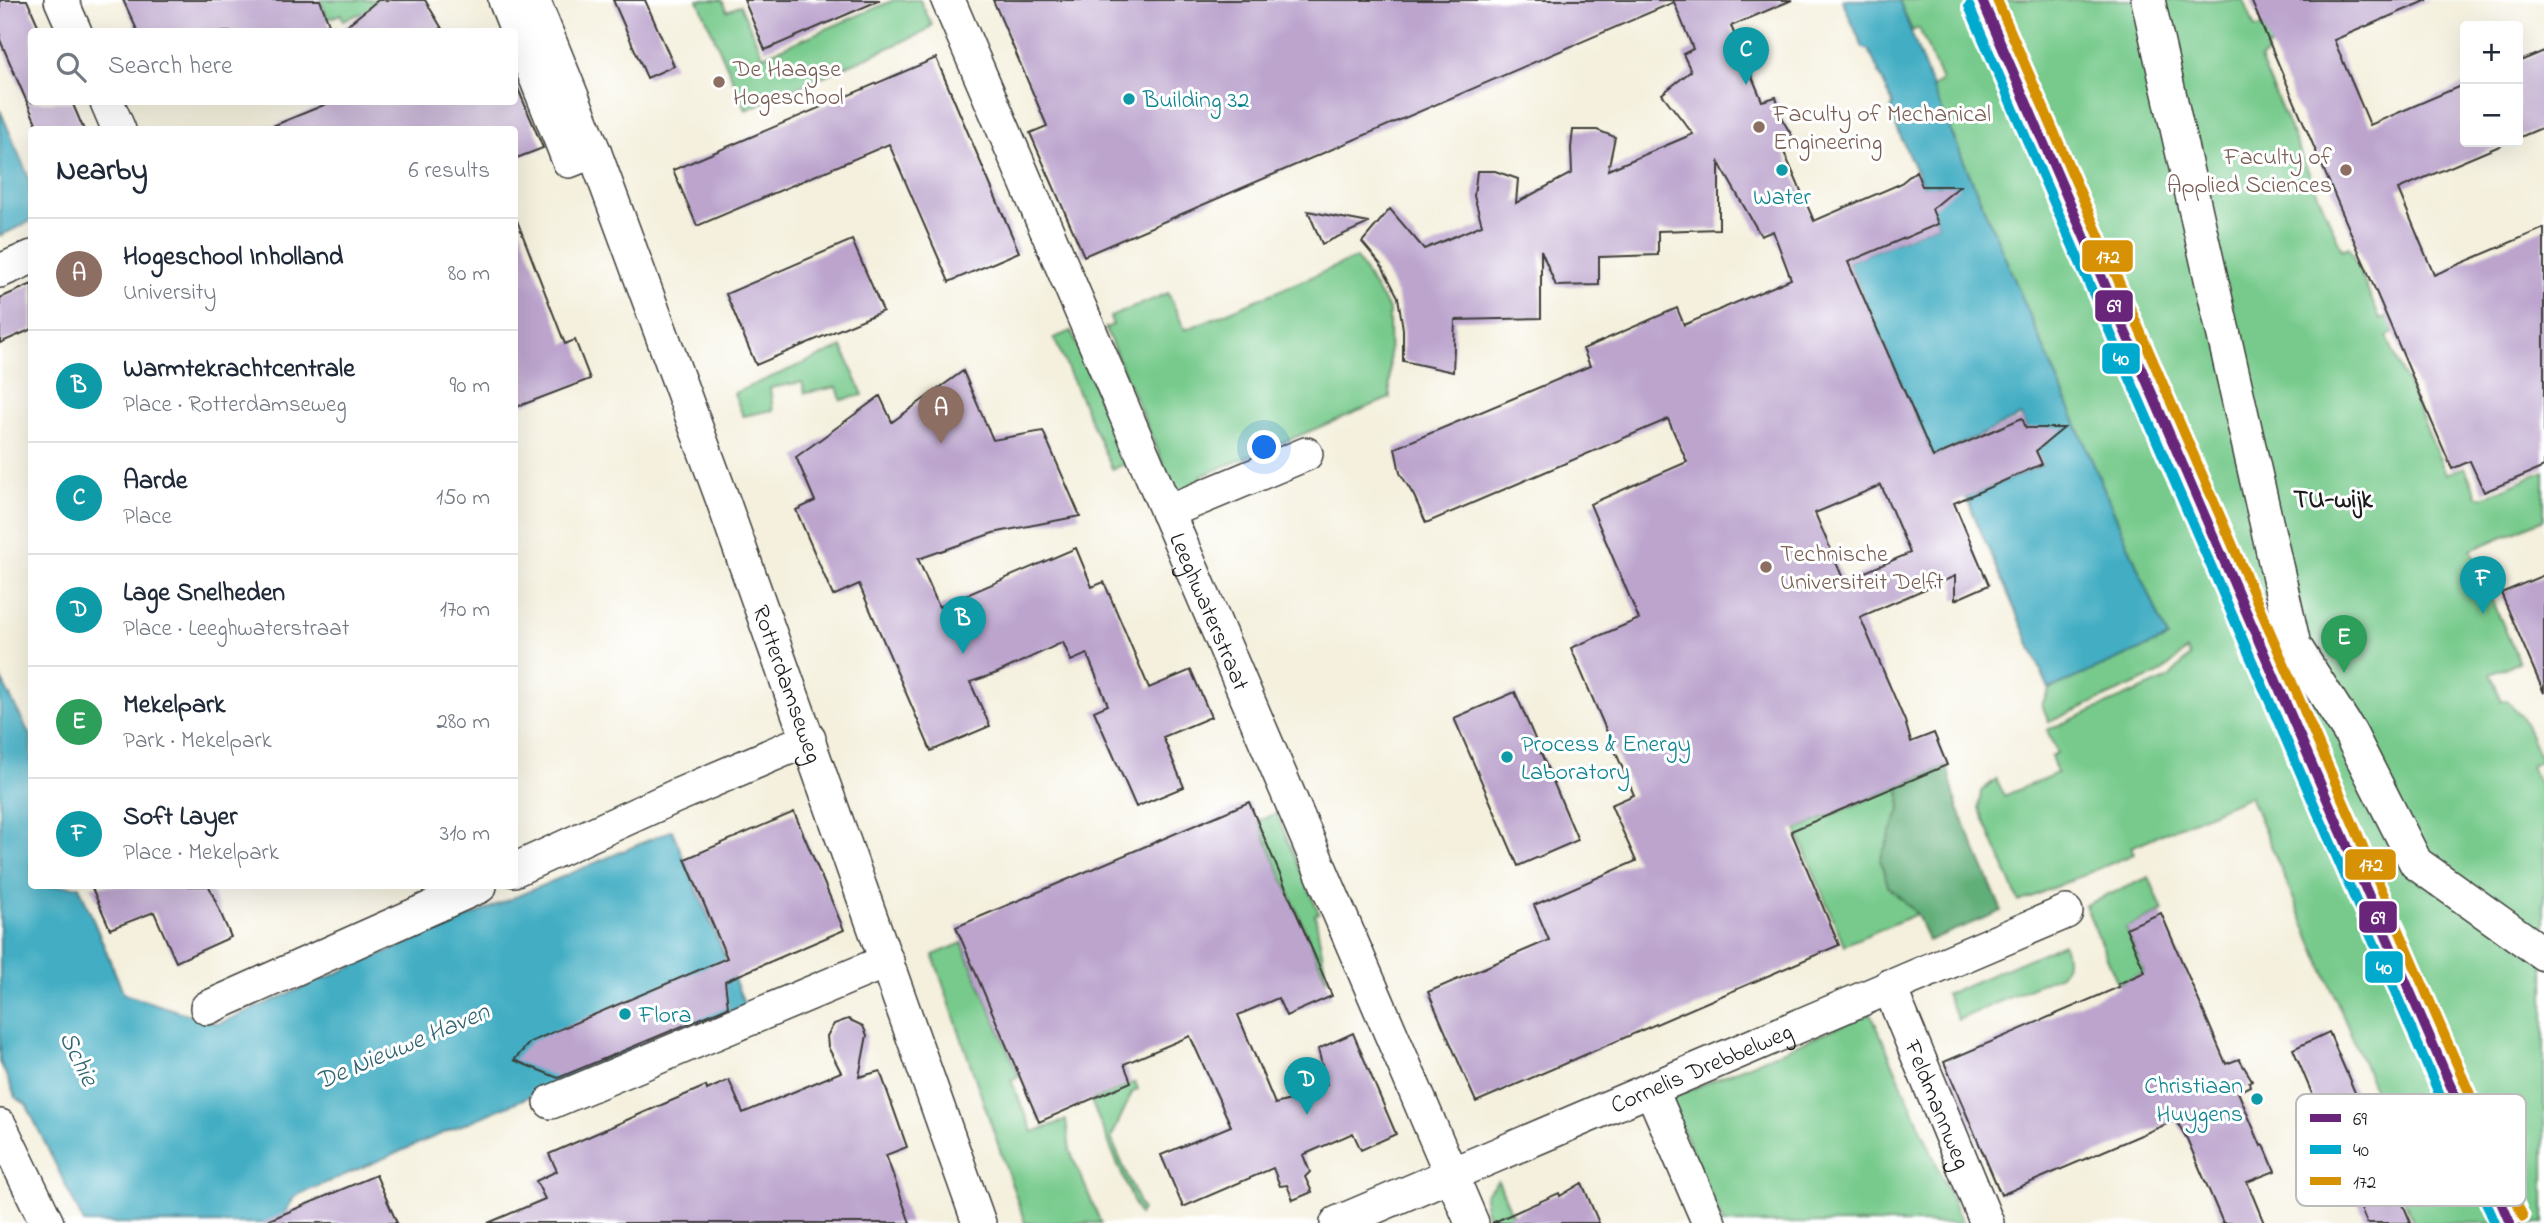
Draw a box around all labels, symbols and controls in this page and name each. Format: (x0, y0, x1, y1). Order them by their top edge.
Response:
map controls (2460, 21, 2523, 147)
button: + (2460, 21, 2523, 84)
pin: C (1723, 27, 1769, 85)
search box (28, 28, 518, 105)
icon: search (52, 48, 90, 86)
text: Search here (108, 48, 233, 86)
place label: De Haagse Hogeschool (732, 53, 844, 116)
marker: De Haagse Hogeschool (711, 74, 727, 90)
place label: Building 32 (1142, 84, 1250, 119)
button: − (2460, 84, 2523, 147)
marker: Building 32 (1121, 91, 1137, 107)
place label: Faculty of Mechanical Engineering (1772, 98, 1991, 161)
marker: Faculty of Mechanical Engineering (1751, 119, 1767, 135)
place label: Faculty of Applied Sciences (2167, 141, 2333, 204)
text: Nearby (56, 150, 148, 194)
text: 6 results (409, 155, 490, 188)
marker: Water (1774, 162, 1790, 178)
marker: Faculty of Applied Sciences (2338, 162, 2354, 178)
place label: Water (1753, 181, 1811, 216)
text: Hogeschool Inholland (123, 239, 343, 277)
line badge: 172 (2081, 239, 2134, 273)
text: 172 (2096, 245, 2120, 272)
text: A (72, 258, 86, 291)
text: 80 m (448, 258, 490, 291)
text: University (123, 277, 216, 310)
line badge: 69 (2094, 289, 2134, 323)
text: 69 (2107, 294, 2121, 321)
line badge: 40 (2101, 342, 2141, 375)
text: 40 (2113, 347, 2130, 374)
text: Warmtekrachtcentrale (123, 351, 355, 389)
text: B (71, 370, 87, 403)
text: 90 m (450, 370, 490, 403)
pin: A (918, 386, 964, 444)
text: Place · Rotterdamseweg (123, 389, 347, 422)
your location (1247, 430, 1281, 464)
text: Aarde (123, 463, 187, 501)
text: C (73, 482, 85, 515)
text: 150 m (436, 482, 490, 515)
district label: TU-wijk (2293, 482, 2373, 520)
text: Place (123, 501, 172, 534)
street label: Leeghwaterstraat (1158, 528, 1257, 697)
place label: Technische Universiteit Delft (1780, 538, 1944, 601)
pin: F (2460, 556, 2506, 614)
marker: Technische Universiteit Delft (1758, 559, 1774, 575)
text: Lage Snelheden (123, 575, 285, 613)
text: D (71, 594, 87, 627)
text: 170 m (440, 594, 490, 627)
pin: B (940, 596, 986, 654)
street label: Rotterdamseweg (741, 601, 830, 769)
text: Place · Leeghwaterstraat (123, 613, 349, 646)
pin: E (2321, 615, 2367, 673)
text: Mekelpark (123, 687, 225, 725)
text: E (72, 706, 86, 739)
text: 280 m (436, 706, 490, 739)
text: Park · Mekelpark (123, 725, 272, 758)
place label: Process & Energy Laboratory (1521, 728, 1691, 792)
marker: Process & Energy Laboratory (1499, 749, 1515, 765)
text: Soft Layer (123, 799, 237, 837)
text: F (72, 818, 86, 851)
text: 310 m (440, 818, 490, 851)
text: Place · Mekelpark (123, 837, 279, 870)
line badge: 172 (2344, 848, 2397, 881)
text: 172 (2359, 853, 2383, 880)
line badge: 69 (2358, 900, 2398, 934)
text: 69 (2371, 906, 2385, 933)
line badge: 40 (2364, 950, 2404, 984)
text: 40 (2376, 956, 2393, 983)
water label: De Nieuwe Haven (310, 994, 497, 1102)
place label: Flora (638, 999, 691, 1034)
marker: Flora (617, 1006, 633, 1022)
street label: Cornelis Drebbelweg (1606, 1016, 1799, 1124)
water label: Schie (48, 1025, 107, 1094)
street label: Feldmannweg (1893, 1035, 1978, 1175)
pin: D (1284, 1057, 1330, 1115)
place label: Christiaan Huygens (2144, 1070, 2243, 1134)
marker: Christiaan Huygens (2249, 1091, 2265, 1107)
legend (2296, 1094, 2526, 1206)
text: 69 (2353, 1107, 2367, 1134)
text: 40 (2353, 1138, 2369, 1165)
text: 172 (2353, 1170, 2376, 1197)

